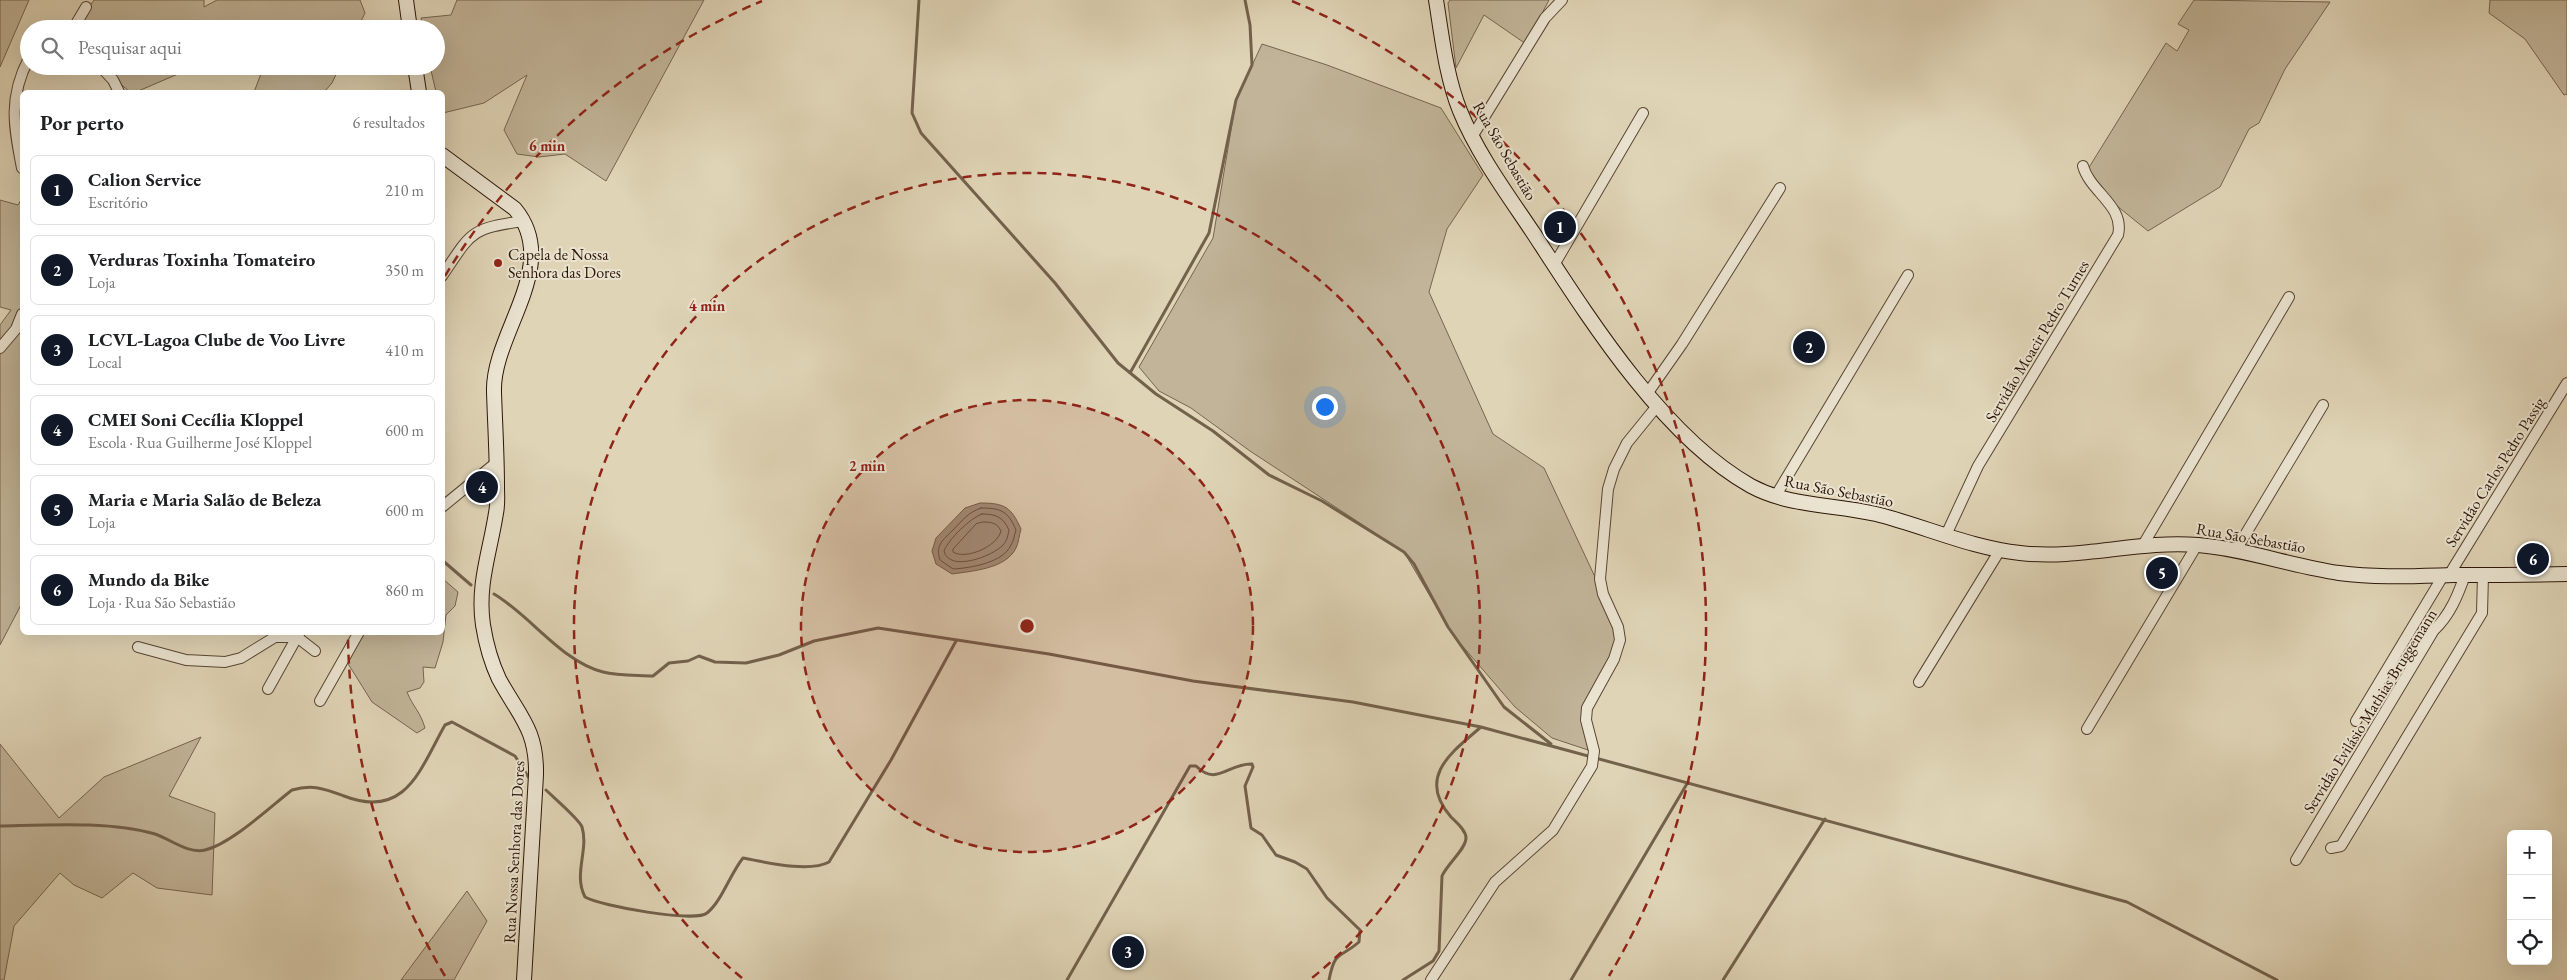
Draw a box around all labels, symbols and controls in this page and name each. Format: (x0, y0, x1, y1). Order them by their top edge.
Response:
search box (20, 20, 445, 75)
icon: search (38, 34, 66, 62)
text: Pesquisar aqui (78, 35, 182, 60)
street label: Rua São Sebastião (1468, 98, 1542, 204)
text: Por perto (40, 109, 124, 136)
text: 6 resultados (353, 112, 425, 133)
text: 6 min (529, 136, 566, 155)
text: Calion Service (88, 167, 201, 192)
text: 1 (53, 180, 61, 201)
text: 210 m (385, 180, 424, 201)
text: Escritório (88, 192, 148, 213)
pin: 1 (1544, 208, 1576, 246)
place label: Capela de Nossa Senhora das Dores (508, 244, 621, 283)
text: Verduras Toxinha Tomateiro (88, 247, 315, 272)
street label: Servidão Moacir Pedro Turnes (1980, 256, 2094, 426)
marker: Capela de Nossa Senhora das Dores (492, 257, 504, 269)
text: 2 (53, 260, 61, 281)
text: 350 m (385, 260, 424, 281)
text: Loja (88, 272, 115, 293)
text: 4 min (689, 296, 726, 315)
text: LCVL-Lagoa Clube de Voo Livre (88, 327, 345, 352)
pin: 2 (1793, 328, 1825, 366)
text: 3 (53, 340, 61, 361)
text: 410 m (385, 340, 424, 361)
text: Local (88, 352, 122, 373)
street label: Servidão Carlos Pedro Passig (2440, 392, 2550, 551)
your location (1312, 394, 1338, 420)
text: CMEI Soni Cecília Kloppel (88, 407, 303, 432)
text: 4 (53, 420, 61, 441)
text: 600 m (385, 420, 424, 441)
text: Escola · Rua Guilherme José Kloppel (88, 432, 312, 453)
text: 2 min (849, 456, 886, 475)
pin: 4 (466, 468, 498, 506)
street label: Rua São Sebastião (1783, 470, 1895, 512)
text: Maria e Maria Salão de Beleza (88, 487, 321, 512)
text: 5 (53, 500, 61, 521)
text: 600 m (385, 500, 424, 521)
text: Loja (88, 512, 115, 533)
street label: Rua São Sebastião (2195, 518, 2307, 558)
pin: 6 (2517, 540, 2549, 578)
pin: 5 (2146, 554, 2178, 592)
text: Mundo da Bike (88, 567, 209, 592)
text: 6 (53, 580, 61, 601)
text: 860 m (385, 580, 424, 601)
text: Loja · Rua São Sebastião (88, 592, 236, 613)
street label: Servidão Evilásio Mathias Bruggemann (2298, 605, 2442, 817)
centre of rings (1018, 617, 1036, 635)
street label: Rua Nossa Senhora das Dores (499, 760, 529, 944)
map controls (2507, 830, 2552, 965)
button: + (2507, 830, 2552, 875)
button: − (2507, 875, 2552, 920)
button: locate (2507, 920, 2552, 965)
pin: 3 (1112, 933, 1144, 971)

